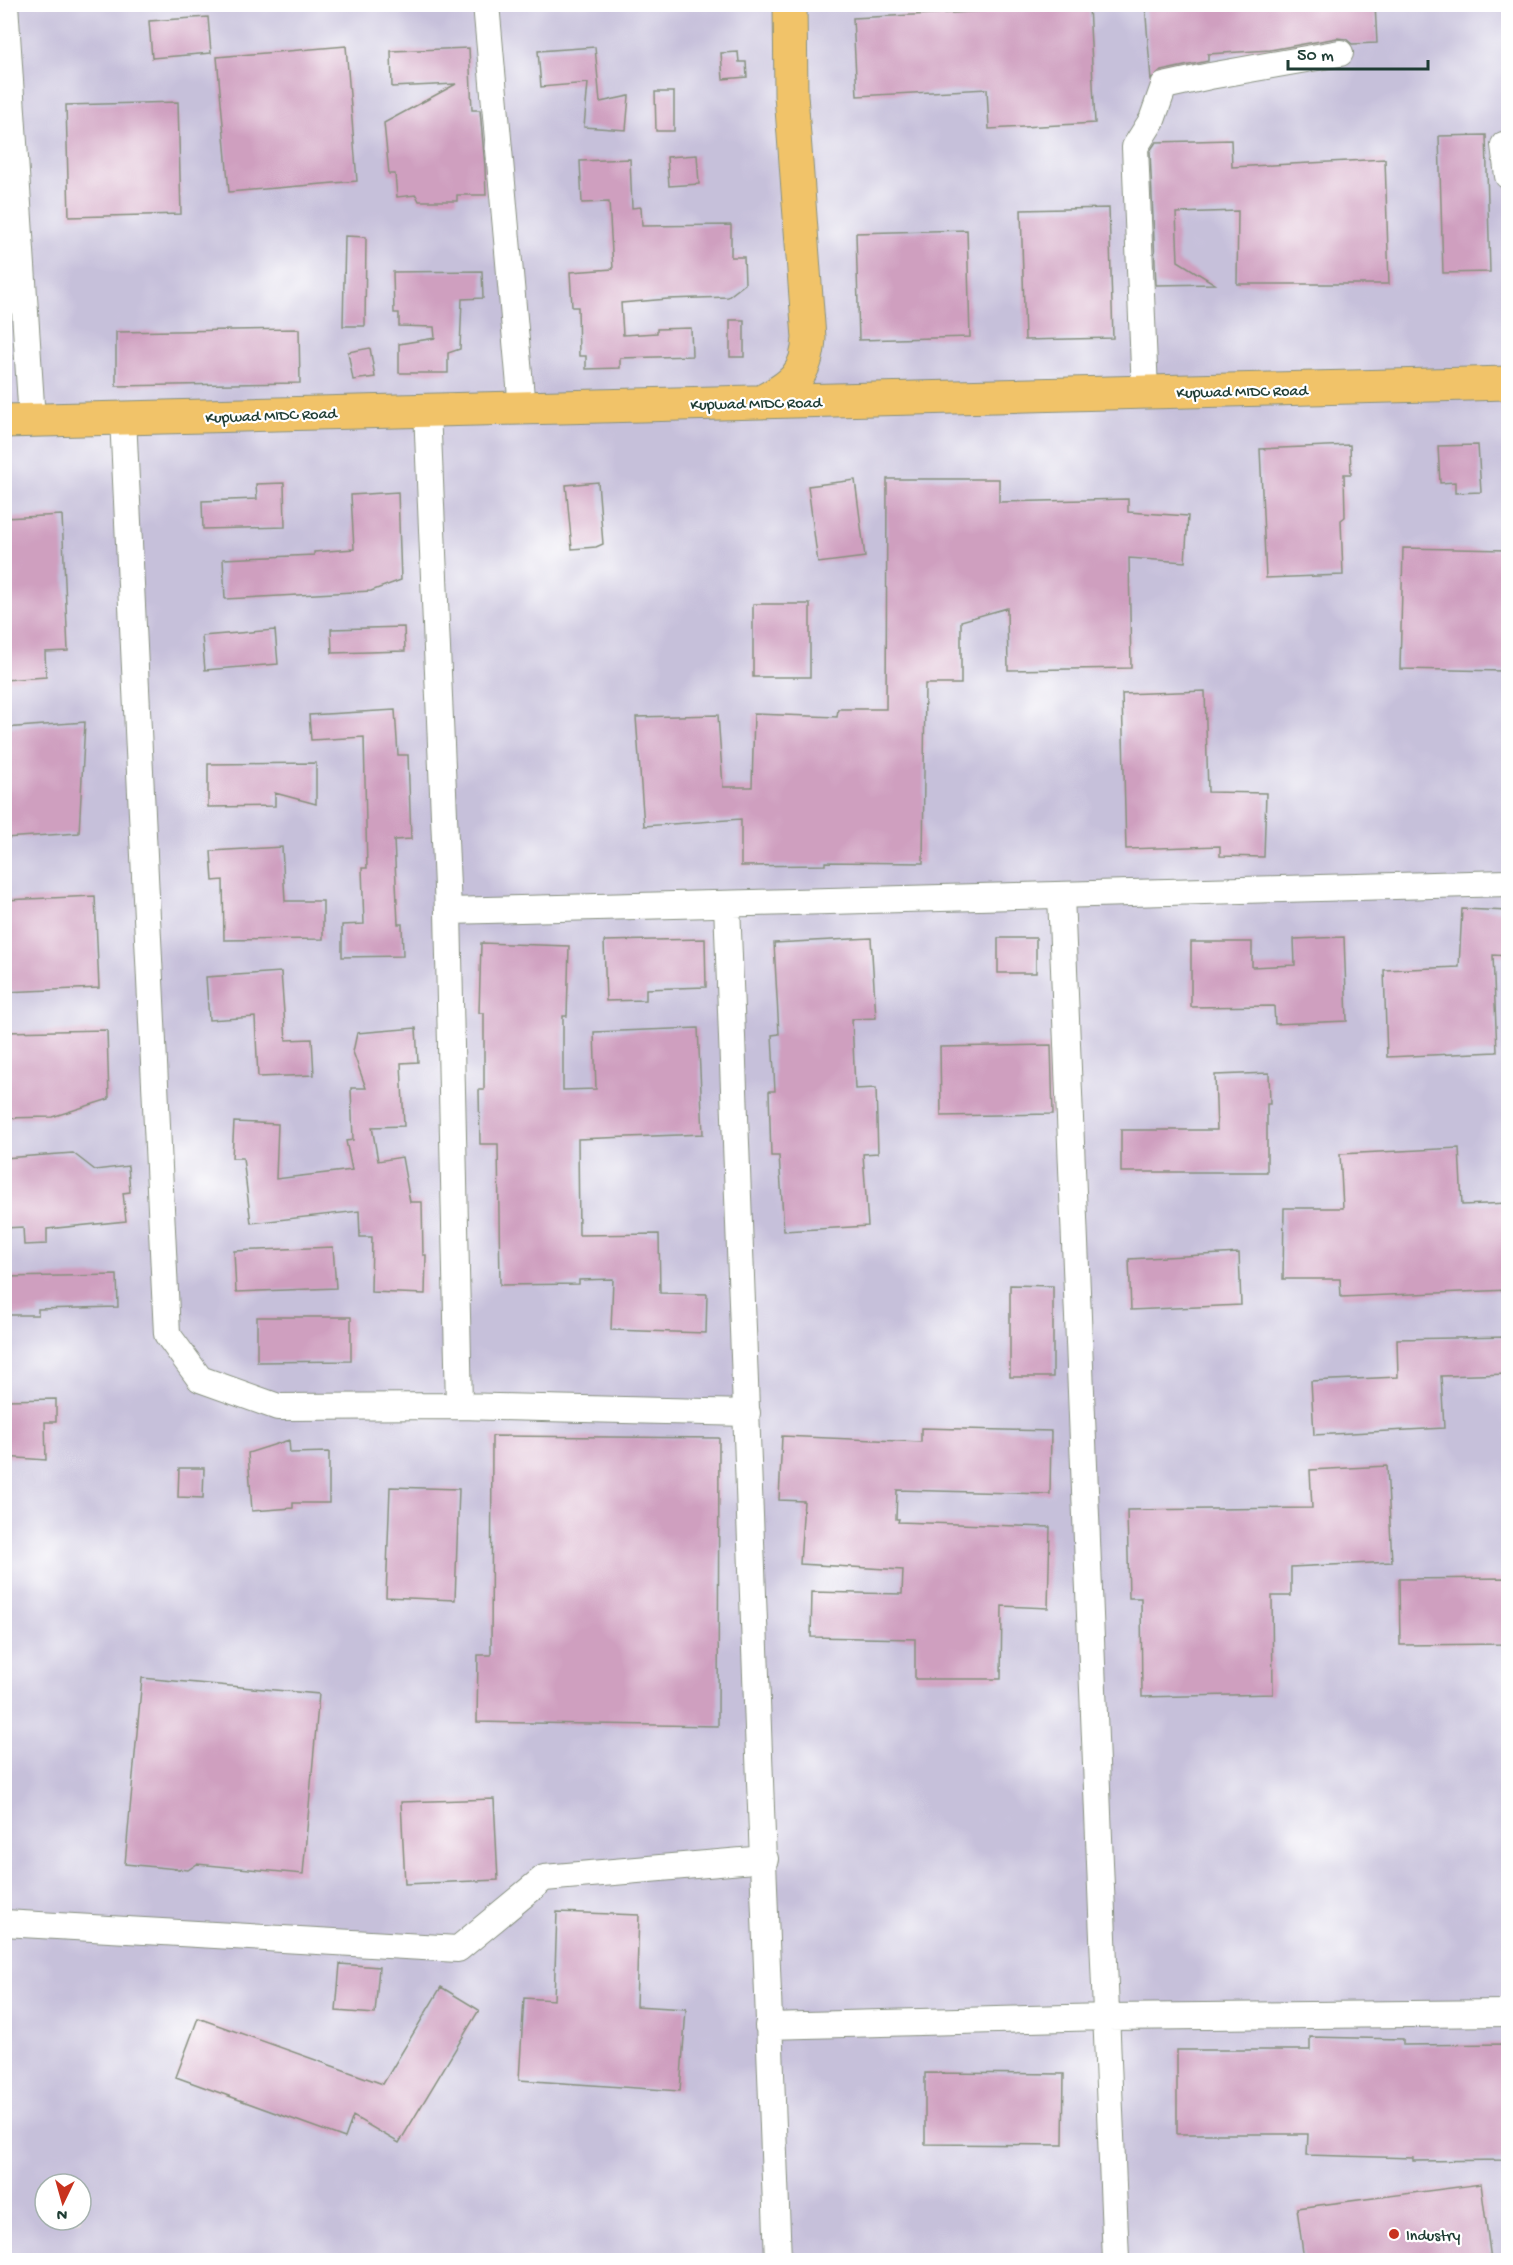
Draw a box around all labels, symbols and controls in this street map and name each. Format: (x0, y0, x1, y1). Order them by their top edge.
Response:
scale bar (1288, 33, 1428, 71)
text: 50 m (1297, 46, 1334, 67)
street label: Kupwad MIDC Road (1176, 383, 1310, 404)
street label: Kupwad MIDC Road (690, 395, 824, 416)
street label: Kupwad MIDC Road (205, 406, 339, 429)
north arrow (33, 2172, 93, 2232)
text: N (55, 2203, 68, 2223)
marker: Industry (1387, 2227, 1401, 2241)
place label: Industry (1406, 2228, 1460, 2247)

